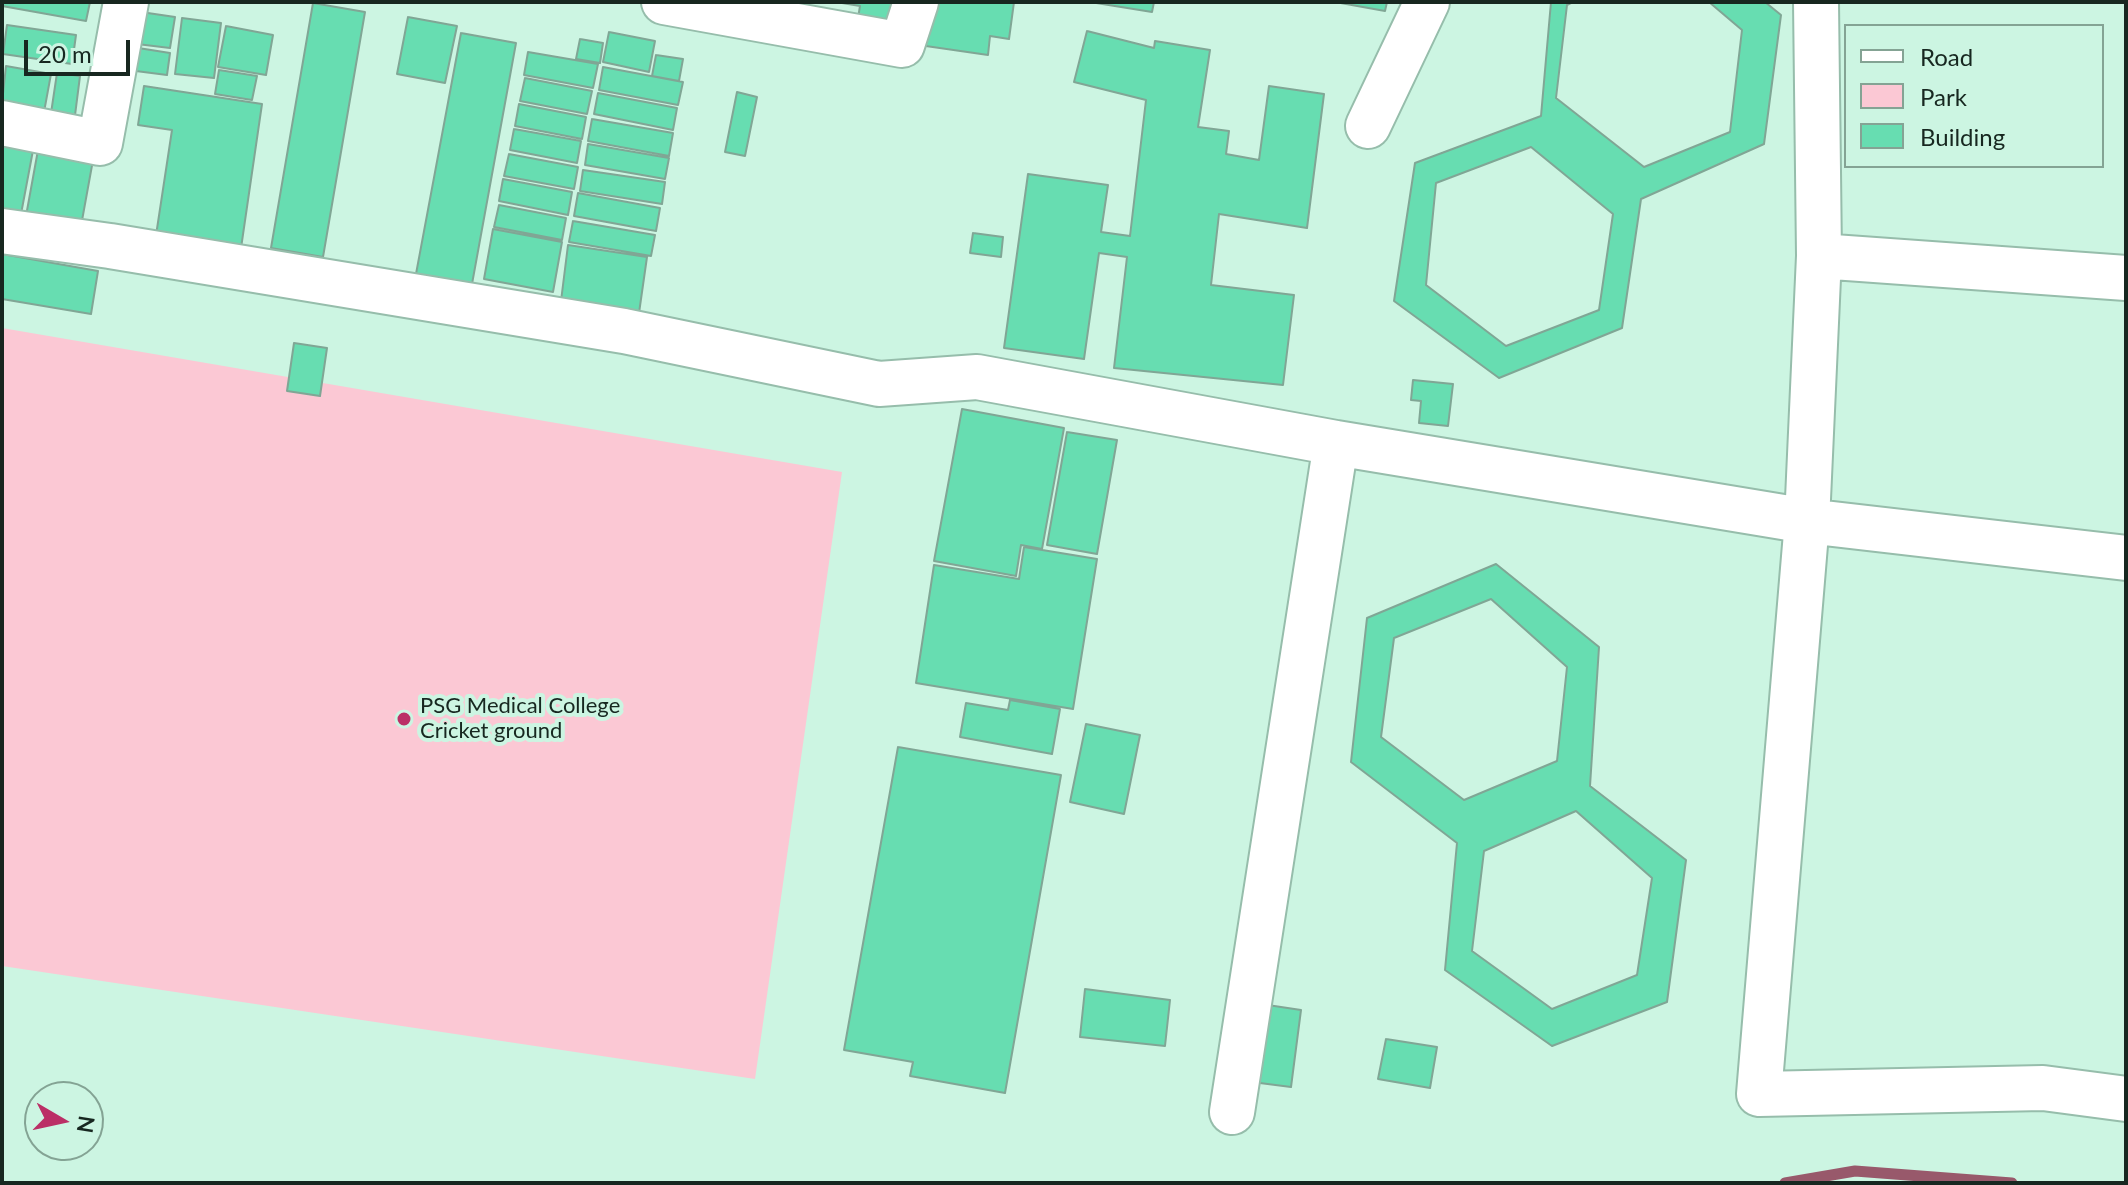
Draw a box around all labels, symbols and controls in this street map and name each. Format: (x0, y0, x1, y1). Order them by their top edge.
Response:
scale bar (28, 24, 134, 74)
legend (1844, 24, 2104, 168)
text: 20 m (38, 39, 92, 68)
text: Road (1920, 42, 1973, 71)
text: Park (1920, 82, 1967, 111)
text: Building (1920, 122, 2005, 151)
place label: PSG Medical College Cricket ground (420, 693, 620, 744)
marker: PSG Medical College Cricket ground (395, 710, 413, 728)
north arrow (24, 1081, 104, 1161)
text: N (72, 1114, 101, 1135)

